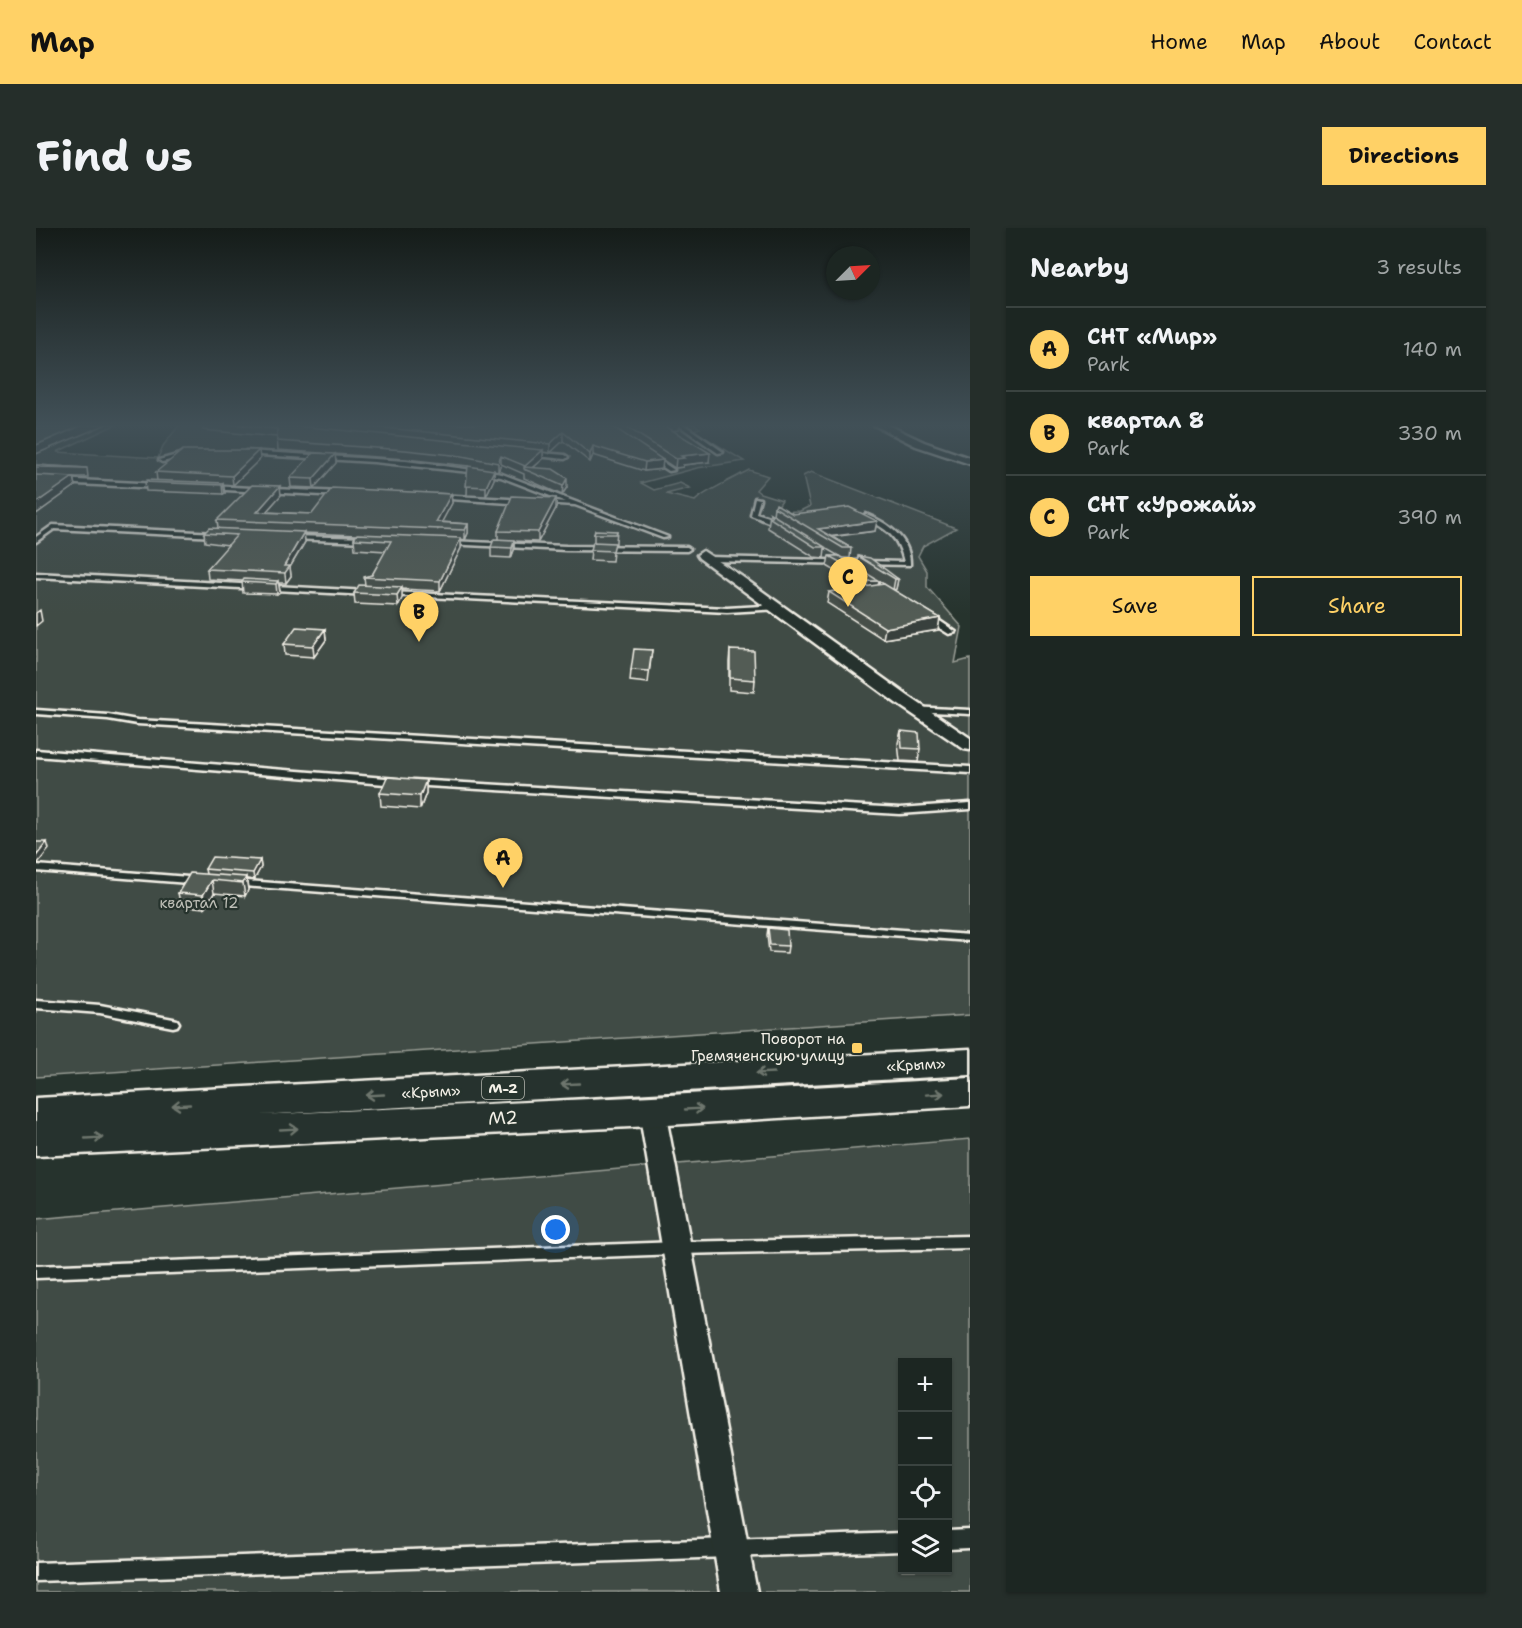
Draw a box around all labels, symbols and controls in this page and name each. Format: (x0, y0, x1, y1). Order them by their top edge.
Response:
text: Map (30, 23, 95, 61)
text: Home (1150, 28, 1208, 56)
text: Map (1241, 28, 1286, 56)
text: About (1319, 28, 1380, 56)
text: Contact (1413, 28, 1492, 56)
button: Directions (1322, 127, 1486, 185)
text: Find us (36, 128, 193, 184)
north arrow (826, 246, 880, 300)
text: Nearby (1030, 250, 1129, 285)
text: 3 results (1376, 254, 1462, 280)
text: СНТ «Мир» (1087, 322, 1217, 351)
text: A (1042, 336, 1057, 362)
text: 140 m (1403, 336, 1462, 362)
text: Park (1087, 351, 1130, 377)
text: квартал 8 (1087, 406, 1204, 435)
text: B (1043, 420, 1056, 446)
text: 330 m (1398, 420, 1462, 446)
text: Park (1087, 435, 1130, 461)
text: СНТ «Урожай» (1087, 490, 1257, 519)
text: C (1043, 504, 1056, 530)
text: 390 m (1397, 504, 1462, 530)
text: Park (1087, 519, 1130, 545)
pin: C (828, 558, 868, 607)
button: Save (1030, 576, 1240, 636)
button: Share (1252, 576, 1462, 636)
pin: B (400, 592, 439, 642)
pin: A (484, 838, 522, 888)
park label: квартал 12 (159, 893, 239, 913)
place label: Поворот на Гремяченскую улицу (691, 1029, 846, 1066)
marker: Поворот на Гремяченскую улицу (850, 1041, 864, 1055)
street label: «Крым» (886, 1053, 946, 1077)
one-way arrow (755, 1068, 775, 1079)
road number: М-2 (482, 1077, 524, 1099)
one-way arrow (561, 1079, 581, 1090)
street label: «Крым» (401, 1080, 461, 1104)
one-way arrow (366, 1089, 386, 1100)
one-way arrow (924, 1089, 944, 1100)
one-way arrow (171, 1100, 191, 1111)
one-way arrow (683, 1103, 703, 1114)
street label: М2 (488, 1105, 518, 1131)
one-way arrow (279, 1123, 299, 1134)
one-way arrow (84, 1132, 104, 1143)
your location (541, 1215, 570, 1244)
map controls (898, 1358, 952, 1574)
button: + (898, 1358, 952, 1412)
button: − (898, 1412, 952, 1466)
button: locate (898, 1466, 952, 1520)
button: layers (898, 1520, 952, 1574)

